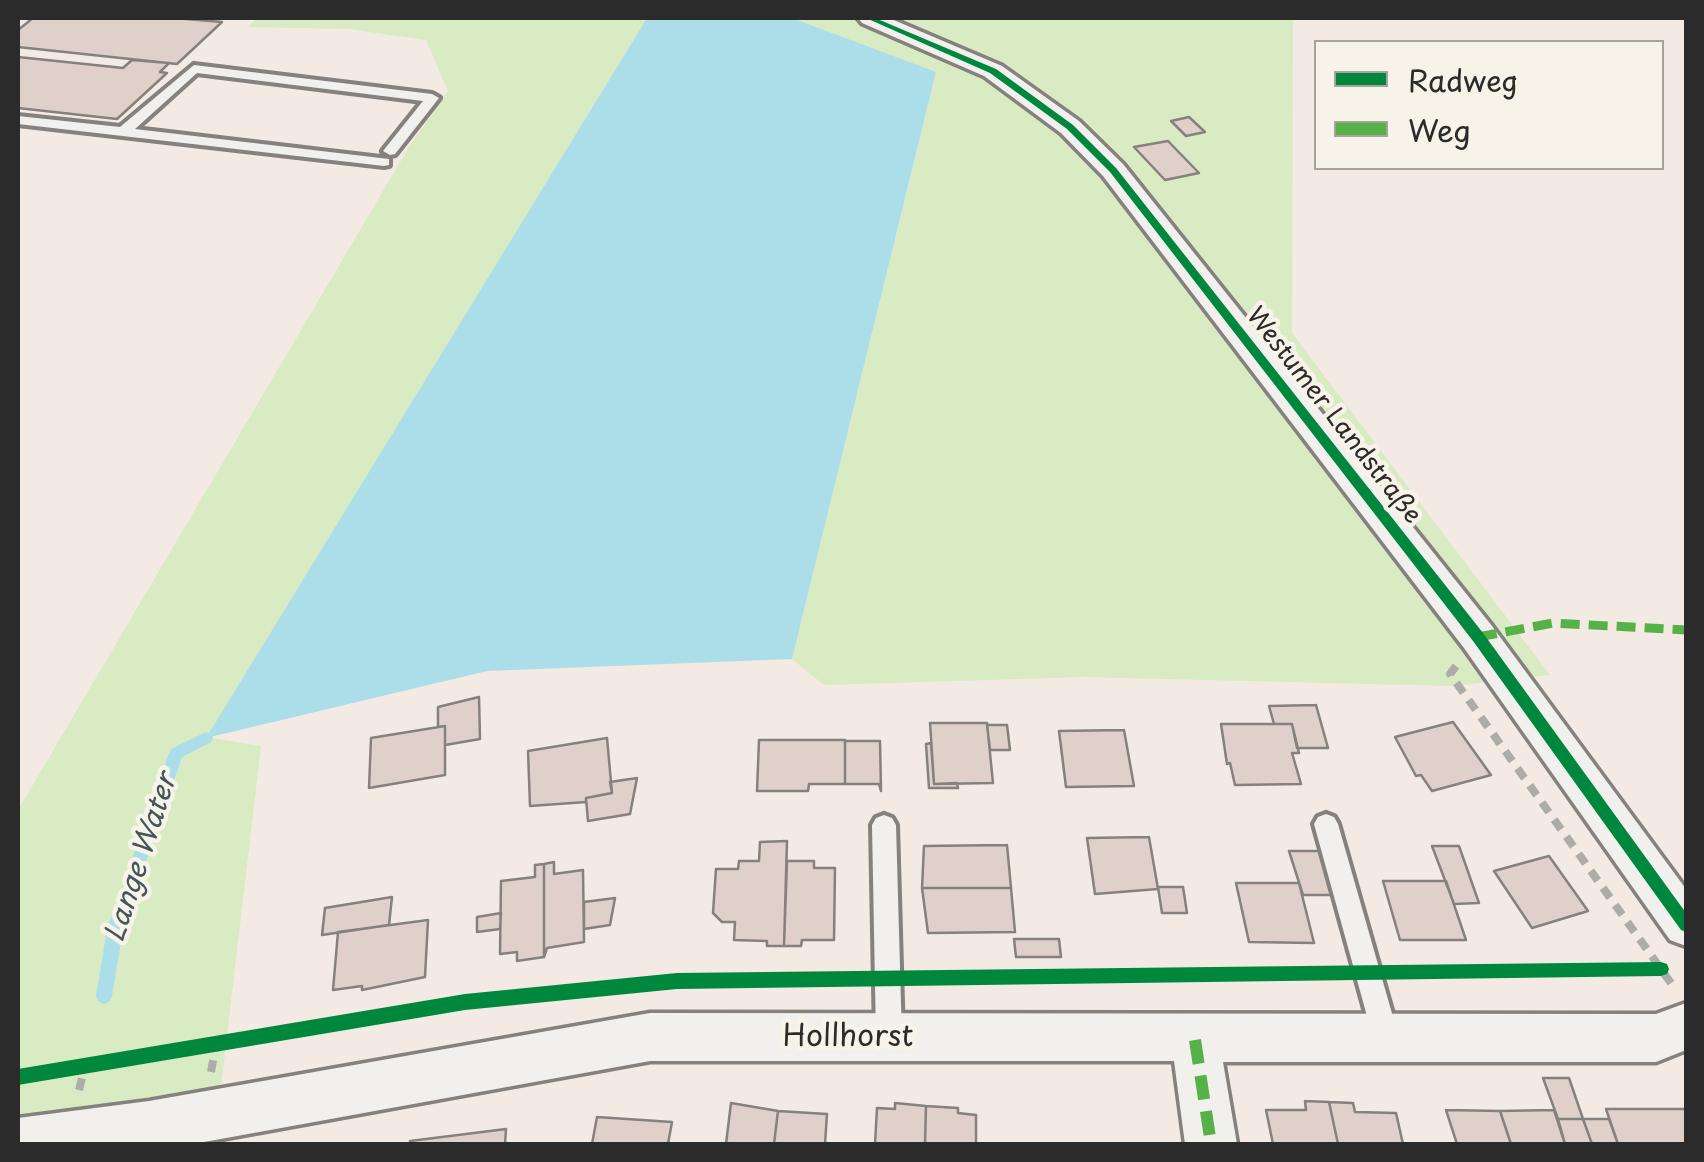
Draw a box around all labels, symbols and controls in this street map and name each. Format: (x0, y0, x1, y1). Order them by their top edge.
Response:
legend (1314, 40, 1664, 170)
text: Radweg (1408, 57, 1518, 102)
text: Weg (1408, 107, 1471, 152)
street label: Westumer Landstraße (1239, 302, 1427, 530)
water label: Lange Water (99, 770, 185, 946)
street label: Hollhorst (783, 1020, 913, 1056)

